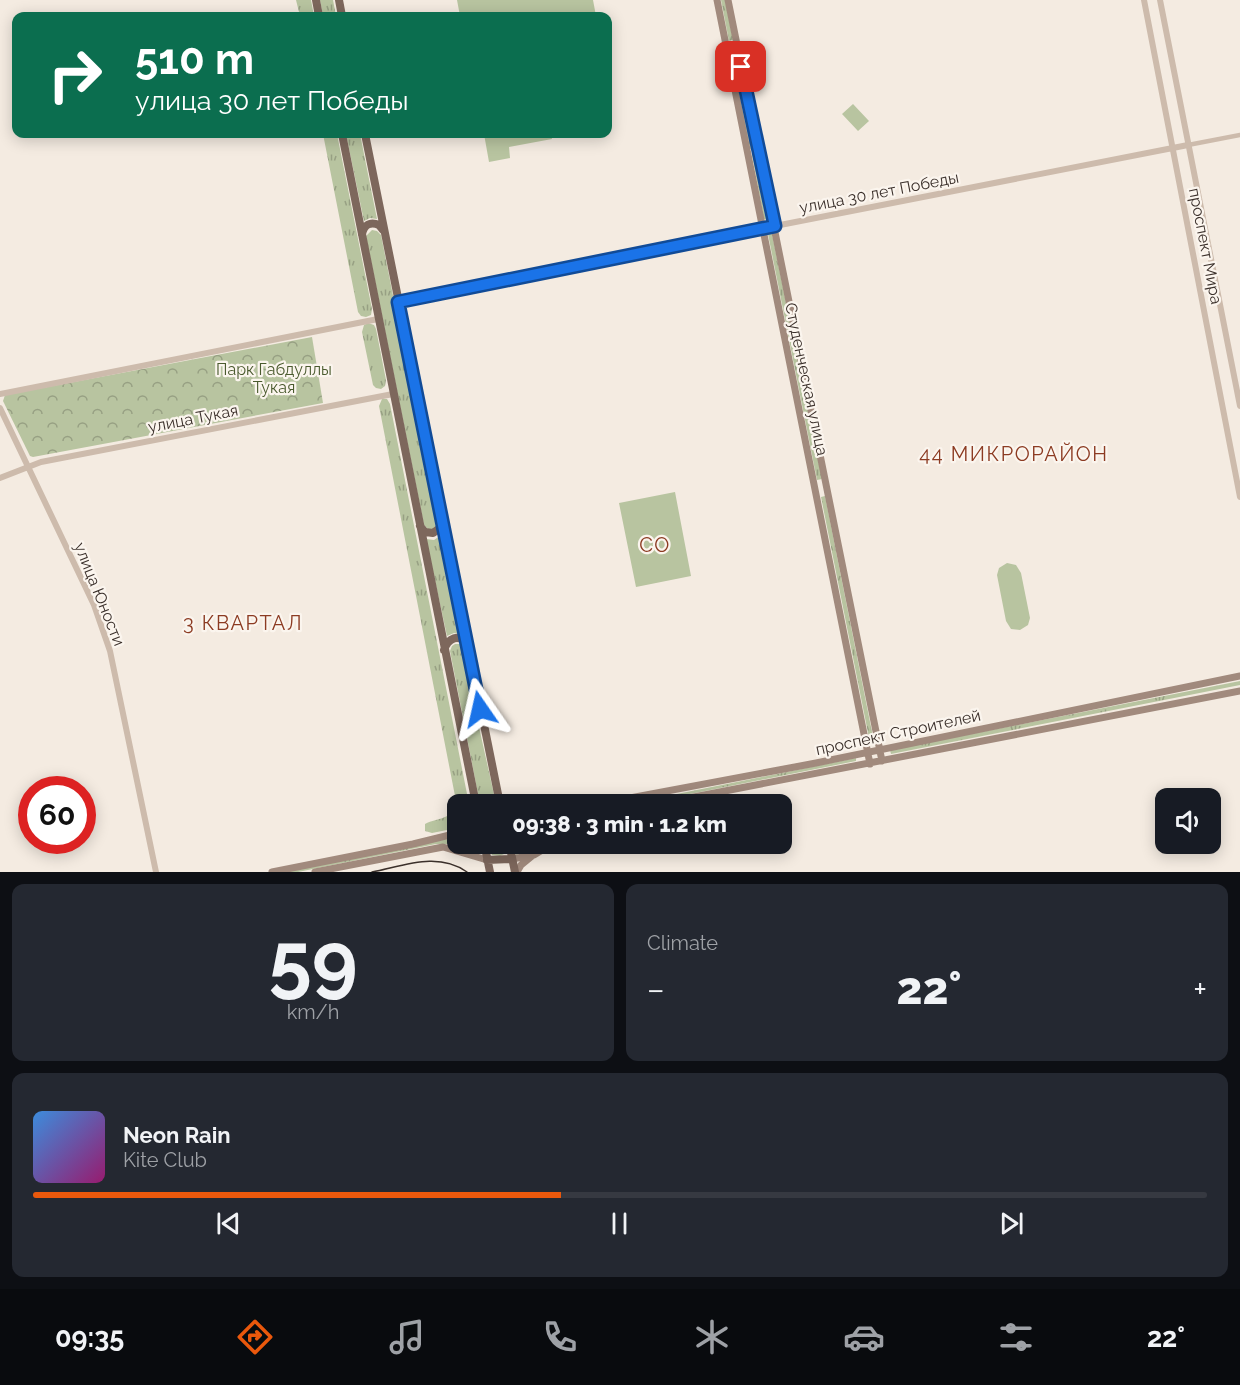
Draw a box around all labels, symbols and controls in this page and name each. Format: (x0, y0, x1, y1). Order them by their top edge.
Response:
text: 510 m (135, 35, 254, 84)
icon: right (36, 36, 114, 114)
pin (715, 41, 766, 92)
icon: arrive (724, 50, 757, 83)
text: улица 30 лет Победы (135, 85, 409, 116)
street label: улица 30 лет Победы (798, 168, 961, 217)
street label: проспект Мира (1185, 186, 1226, 306)
street label: Студенческая улица (781, 301, 832, 457)
park label: Парк Габдуллы Тукая (216, 360, 332, 397)
street label: улица Тукая (146, 400, 240, 437)
district label: 44 МИКРОРАЙОН (919, 442, 1109, 466)
district label: СО (639, 533, 671, 557)
street label: улица Юности (70, 540, 129, 649)
district label: 3 КВАРТАЛ (183, 611, 303, 635)
position arrow (448, 677, 512, 741)
street label: проспект Строителей (814, 706, 982, 759)
speed limit sign: 60 (18, 776, 96, 854)
map controls (1155, 788, 1221, 854)
button: sound (1155, 788, 1221, 854)
text: 09:38 · 3 min · 1.2 km (512, 811, 727, 837)
text: 59 (268, 915, 358, 1006)
text: Climate (647, 931, 718, 955)
text: 22° (896, 962, 962, 1015)
text: − (647, 970, 665, 1009)
text: + (1193, 970, 1207, 1009)
text: km/h (287, 1000, 339, 1024)
text: Neon Rain (123, 1122, 231, 1148)
text: Kite Club (123, 1148, 207, 1172)
icon: previous (212, 1207, 245, 1240)
icon: pause (603, 1207, 636, 1240)
icon: next (995, 1207, 1028, 1240)
icon: directions (234, 1316, 276, 1358)
icon: music (386, 1316, 428, 1358)
icon: phone (539, 1316, 581, 1358)
icon: climate (691, 1316, 733, 1358)
icon: car (843, 1316, 885, 1358)
icon: filters (995, 1316, 1037, 1358)
text: 09:35 (55, 1322, 124, 1353)
text: 22° (1147, 1322, 1185, 1353)

